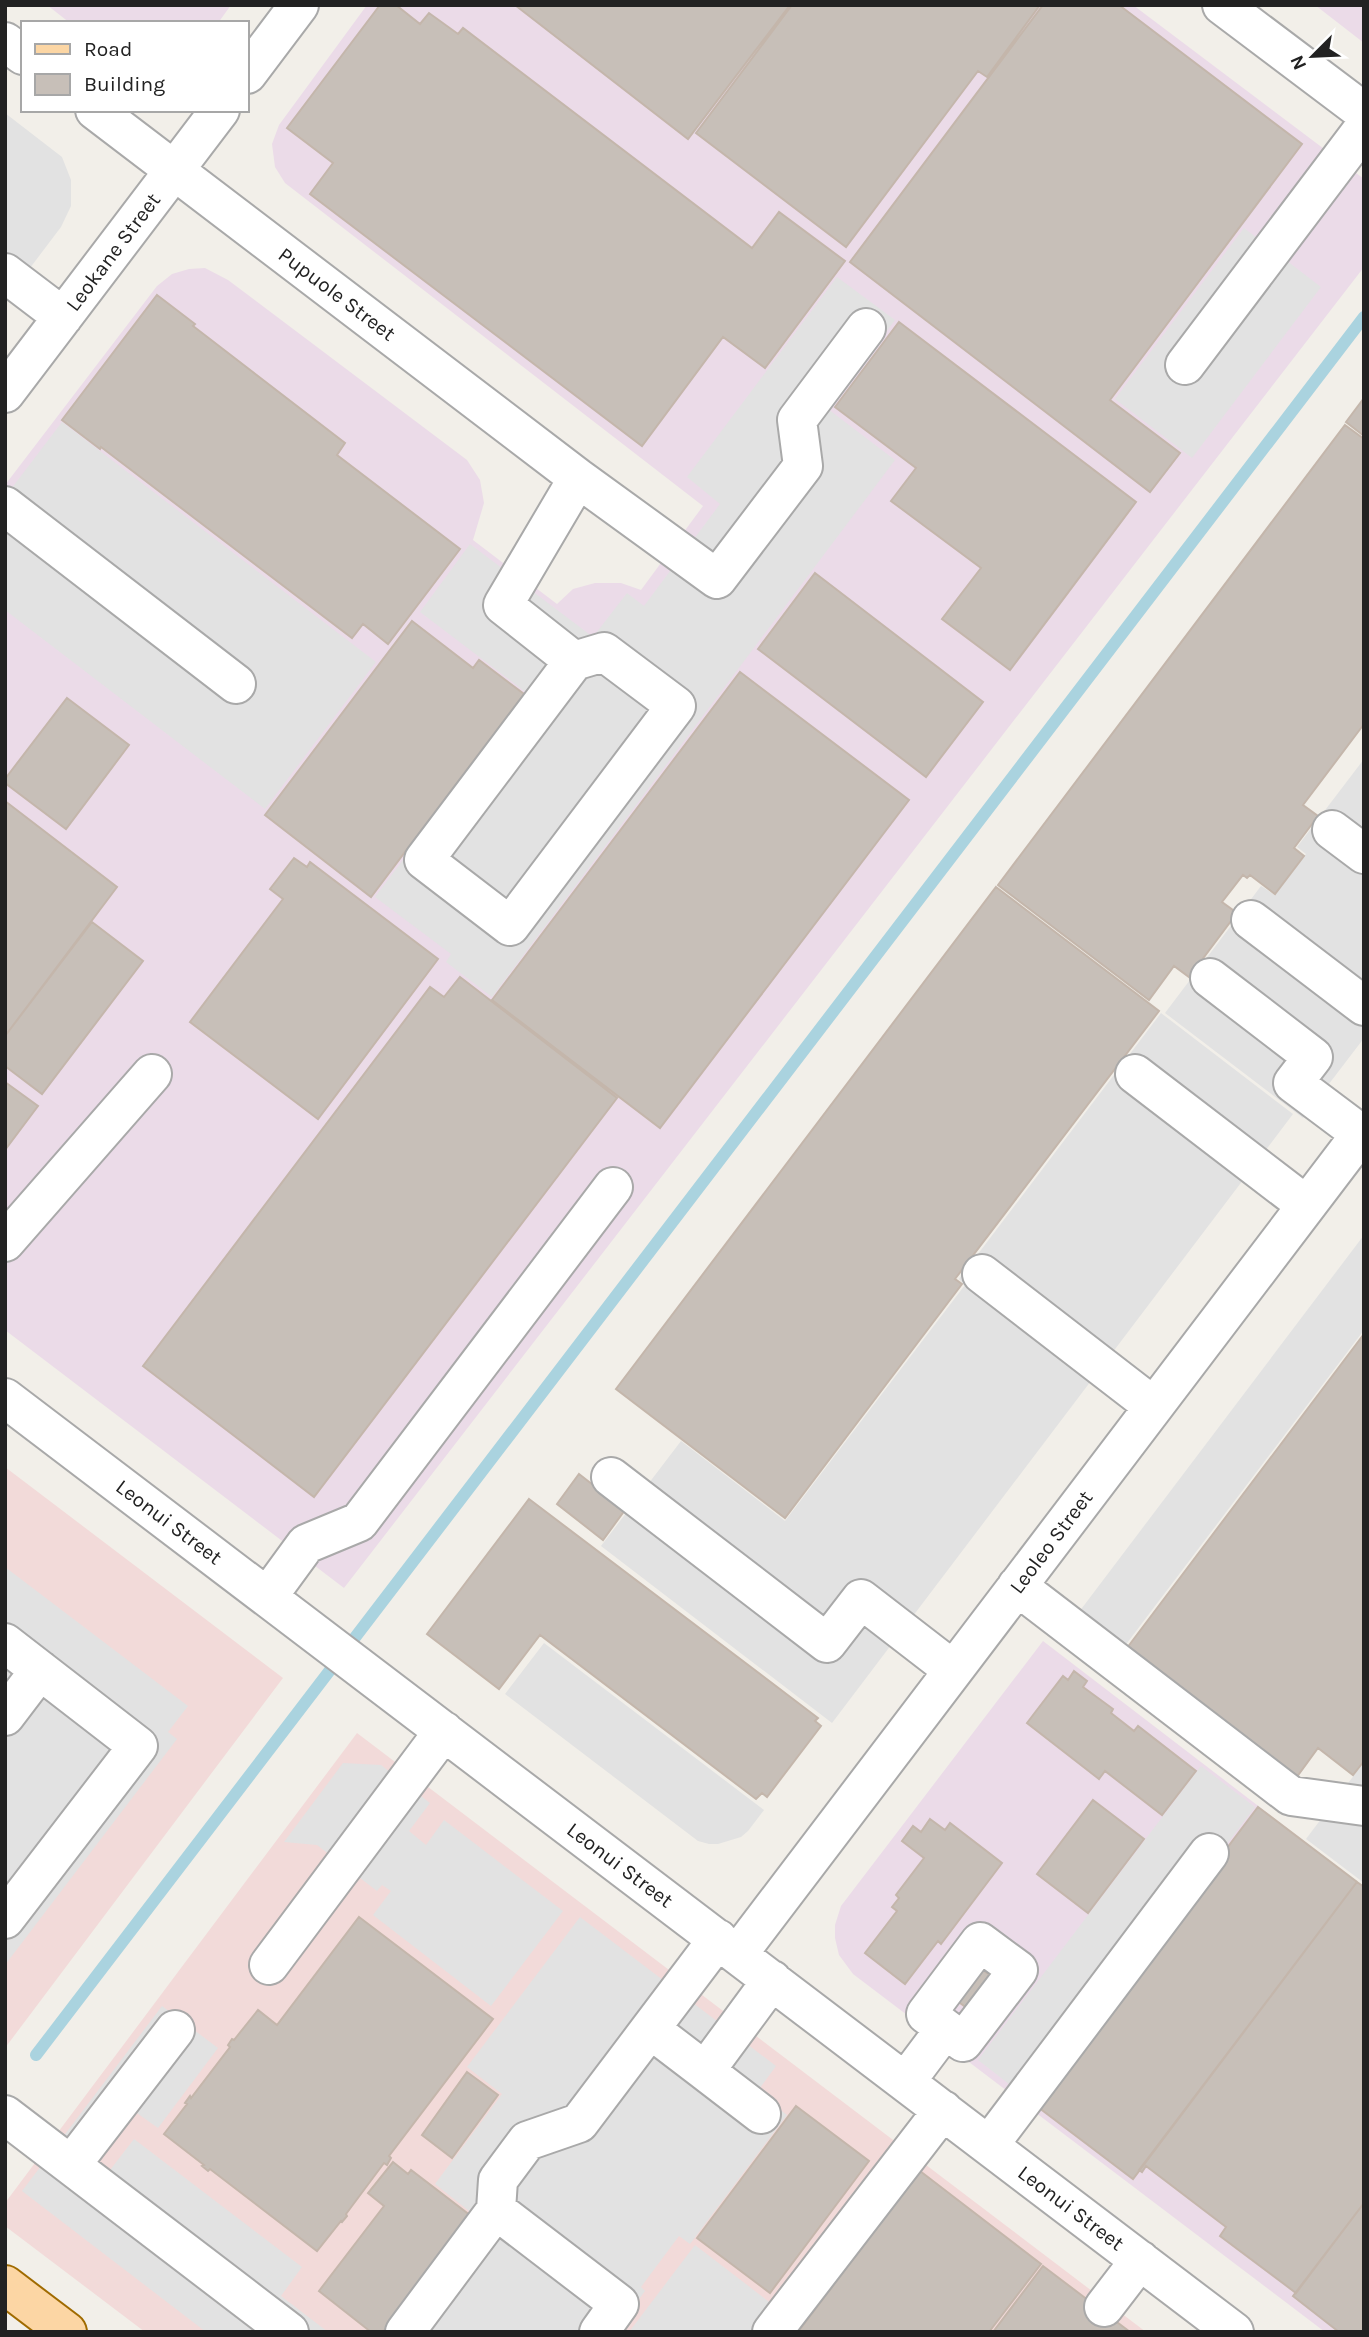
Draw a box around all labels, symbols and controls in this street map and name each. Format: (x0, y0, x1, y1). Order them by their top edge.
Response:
legend (21, 21, 248, 112)
north arrow (1278, 21, 1348, 91)
text: Road (84, 37, 132, 61)
text: N (1286, 52, 1311, 73)
text: Building (84, 72, 165, 96)
street label: Leokane Street (61, 188, 165, 316)
street label: Pupuole Street (274, 242, 400, 346)
street label: Leonui Street (111, 1474, 227, 1570)
street label: Leoleo Street (1004, 1486, 1098, 1598)
street label: Leonui Street (562, 1817, 678, 1913)
street label: Leonui Street (1013, 2160, 1129, 2256)

